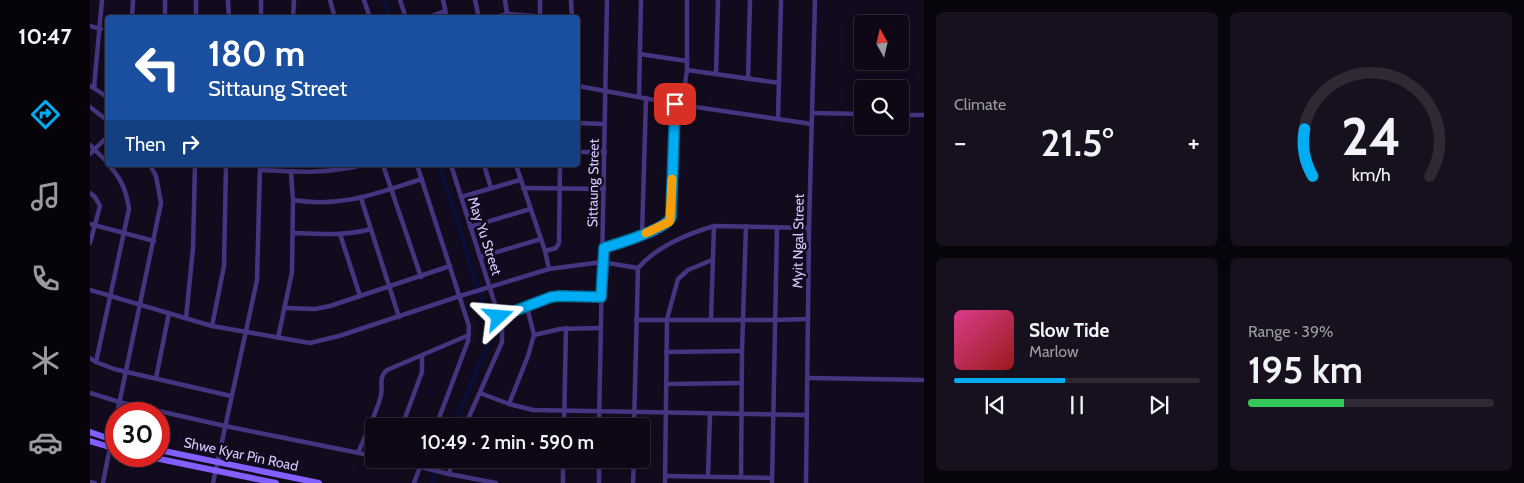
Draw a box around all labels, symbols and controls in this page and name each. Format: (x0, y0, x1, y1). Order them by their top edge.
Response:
north arrow (854, 15, 909, 70)
map controls (854, 15, 909, 135)
text: 10:47 (18, 23, 72, 50)
text: 180 m (208, 32, 305, 75)
icon: left (125, 35, 190, 100)
text: Sittaung Street (208, 75, 347, 102)
button: search (854, 80, 909, 135)
pin (654, 83, 696, 125)
icon: arrive (661, 90, 689, 118)
text: Climate (954, 95, 1006, 114)
icon: directions (28, 97, 63, 132)
text: 24 (1341, 105, 1401, 168)
text: 21.5° (1040, 119, 1114, 166)
text: − (954, 125, 966, 159)
text: + (1188, 125, 1200, 159)
icon: right (176, 130, 204, 158)
text: Then (125, 133, 166, 156)
street label: Sittaung Street (583, 138, 603, 227)
text: km/h (1351, 164, 1391, 185)
icon: music (28, 179, 63, 214)
street label: Myit Ngal Street (788, 193, 808, 289)
street label: May Yu Street (464, 194, 506, 278)
icon: phone (28, 261, 63, 296)
position arrow (472, 290, 524, 342)
text: Slow Tide (1029, 319, 1109, 342)
text: Range · 39% (1248, 322, 1334, 341)
text: Marlow (1029, 342, 1079, 361)
icon: climate (28, 343, 63, 378)
text: 195 km (1248, 346, 1363, 393)
icon: previous (981, 391, 1009, 419)
icon: pause (1063, 391, 1091, 419)
icon: next (1145, 391, 1173, 419)
speed limit sign: 30 (105, 402, 170, 467)
icon: car (28, 425, 63, 460)
text: 10:49 · 2 min · 590 m (421, 431, 594, 454)
street label: Shwe Kyar Pin Road (182, 433, 300, 475)

